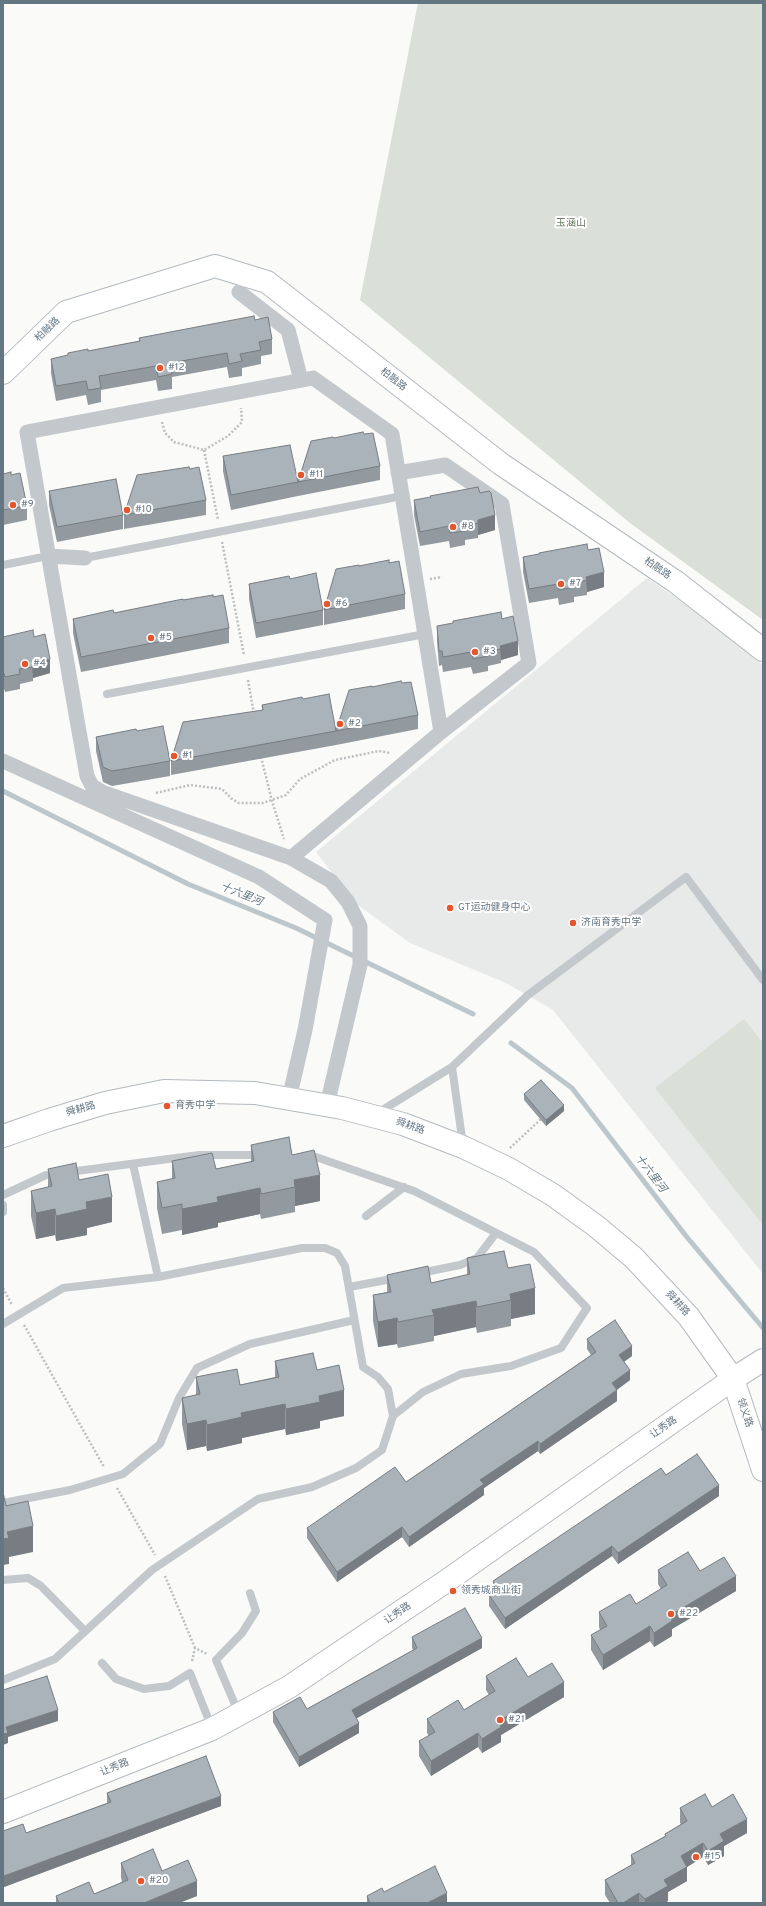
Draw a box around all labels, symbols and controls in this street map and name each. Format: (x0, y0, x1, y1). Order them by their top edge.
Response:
park label: 玉涵山 (556, 218, 586, 230)
street label: 柏融路 (33, 315, 63, 345)
place label: #12 (168, 362, 185, 374)
marker: #12 (155, 363, 165, 373)
street label: 柏融路 (377, 366, 409, 394)
place label: #11 (309, 469, 323, 481)
marker: #11 (296, 470, 306, 480)
place label: #9 (21, 499, 34, 511)
marker: #9 (8, 500, 18, 510)
place label: #10 (135, 504, 152, 516)
marker: #10 (122, 505, 132, 515)
place label: #8 (461, 521, 474, 533)
marker: #8 (448, 522, 458, 532)
street label: 柏融路 (641, 556, 673, 582)
place label: #7 (569, 578, 581, 590)
marker: #7 (556, 579, 566, 589)
place label: #6 (335, 598, 348, 610)
marker: #6 (322, 599, 332, 609)
place label: #5 (159, 632, 172, 644)
marker: #5 (146, 633, 156, 643)
place label: #3 (483, 646, 496, 658)
marker: #3 (470, 647, 480, 657)
place label: #4 (33, 658, 46, 670)
marker: #4 (20, 659, 30, 669)
place label: #2 (348, 718, 361, 730)
marker: #2 (335, 719, 345, 729)
place label: #1 (182, 750, 193, 762)
marker: #1 (169, 751, 179, 761)
water label: 十六里河 (218, 881, 264, 909)
place label: GT运动健身中心 (458, 902, 531, 914)
marker: GT运动健身中心 (445, 903, 455, 913)
place label: 济南育秀中学 (581, 917, 641, 929)
marker: 济南育秀中学 (568, 918, 578, 928)
street label: 舜耕路 (65, 1100, 97, 1120)
place label: 育秀中学 (175, 1100, 215, 1112)
marker: 育秀中学 (162, 1101, 172, 1111)
street label: 舜耕路 (394, 1116, 426, 1138)
water label: 十六里河 (631, 1152, 669, 1196)
street label: 舜耕路 (662, 1289, 692, 1319)
street label: 领义路 (734, 1397, 754, 1429)
street label: 让秀路 (648, 1414, 680, 1442)
place label: 领秀城商业街 (461, 1585, 521, 1597)
marker: 领秀城商业街 (448, 1586, 458, 1596)
street label: 让秀路 (382, 1601, 414, 1627)
place label: #22 (679, 1608, 698, 1620)
marker: #22 (666, 1609, 676, 1619)
place label: #21 (508, 1714, 525, 1726)
marker: #21 (495, 1715, 505, 1725)
street label: 让秀路 (99, 1757, 131, 1779)
place label: #15 (704, 1851, 721, 1863)
marker: #15 (691, 1852, 701, 1862)
place label: #20 (149, 1875, 168, 1887)
marker: #20 (136, 1876, 146, 1886)

